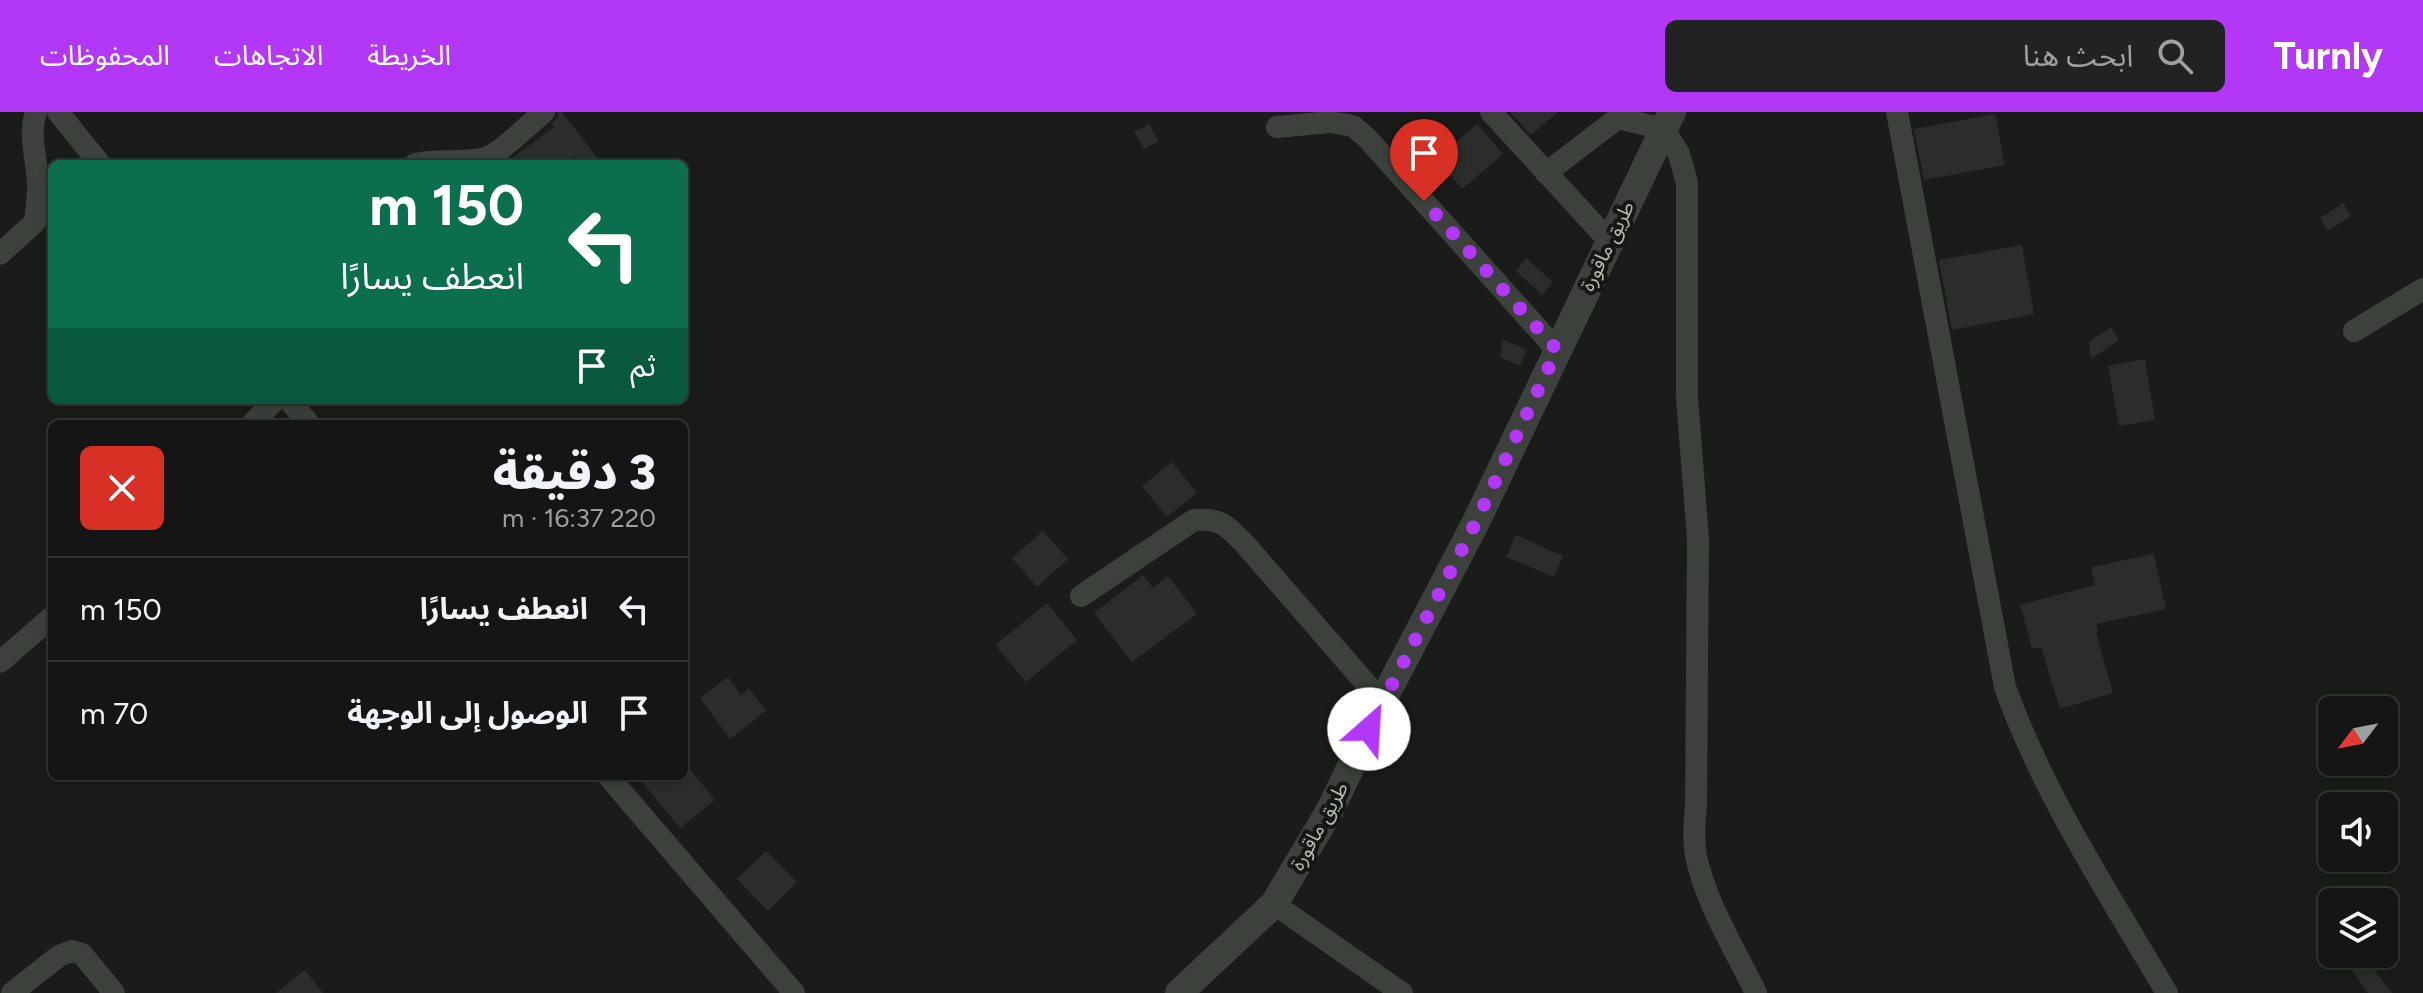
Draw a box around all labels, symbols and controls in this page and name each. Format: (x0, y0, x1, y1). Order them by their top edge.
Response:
search box (1665, 20, 2225, 92)
text: Turnly (2273, 33, 2383, 79)
icon: search (2153, 34, 2197, 78)
text: ابحث هنا (2023, 37, 2133, 74)
text: المحفوظات (40, 38, 170, 72)
text: الاتجاهات (214, 38, 323, 72)
text: الخريطة (367, 38, 451, 72)
pin (1390, 119, 1458, 201)
icon: arrive (1402, 131, 1446, 175)
text: 150 m (369, 172, 524, 239)
icon: left (552, 192, 656, 296)
street label: طريق ماقورة (1575, 197, 1640, 295)
text: انعطف يسارًا (340, 255, 524, 298)
icon: arrive (570, 344, 614, 388)
text: ثم (630, 347, 656, 384)
text: 3 دقيقة (493, 443, 656, 501)
button: close (80, 446, 164, 530)
text: 220 m · 16:37 (502, 502, 656, 534)
icon: left (612, 587, 656, 631)
text: انعطف يسارًا (420, 590, 588, 627)
text: 150 m (80, 591, 162, 628)
position arrow (1327, 687, 1411, 771)
icon: arrive (612, 691, 656, 735)
text: الوصول إلى الوجهة (347, 694, 588, 731)
text: 70 m (80, 695, 148, 732)
north arrow (2318, 696, 2398, 776)
map controls (2318, 696, 2398, 968)
street label: طريق ماقورة (1285, 778, 1354, 875)
button: sound (2318, 792, 2398, 872)
button: layers (2318, 888, 2398, 968)

